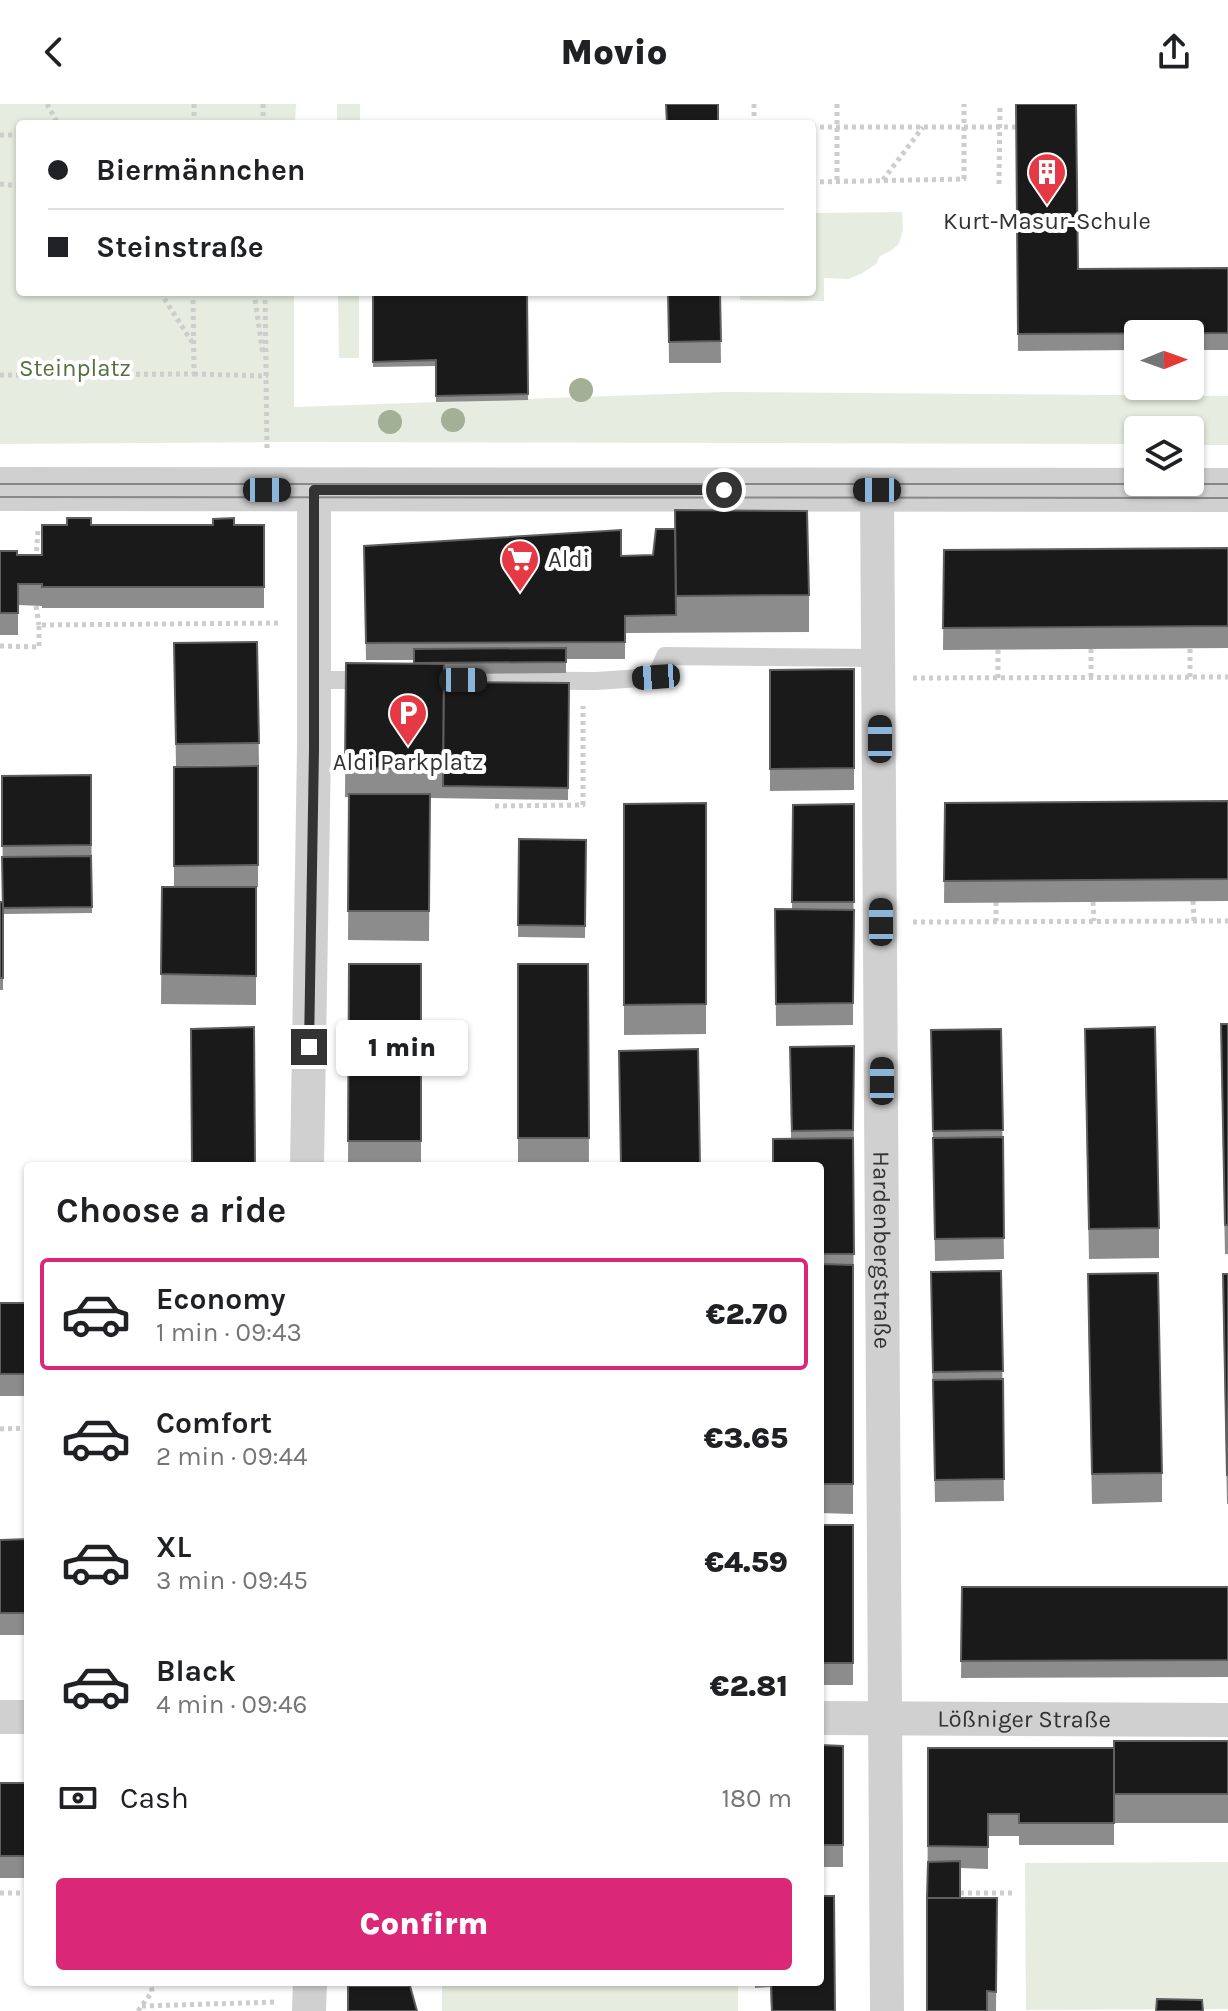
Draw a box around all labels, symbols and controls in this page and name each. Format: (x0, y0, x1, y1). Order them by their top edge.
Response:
icon: back (32, 30, 76, 74)
icon: share (1152, 30, 1196, 74)
text: Movio (560, 31, 668, 73)
building icon: Kurt-Masur-Schule (1026, 151, 1068, 206)
text: Biermännchen (96, 152, 306, 188)
place label: Kurt-Masur-Schule (943, 207, 1151, 235)
text: Steinstraße (96, 229, 264, 265)
north arrow (1124, 320, 1204, 400)
map controls (1124, 320, 1204, 496)
park label: Steinplatz (19, 354, 131, 382)
button: layers (1124, 416, 1204, 496)
route start (706, 472, 742, 508)
car (243, 478, 291, 502)
car (853, 478, 901, 502)
supermarket icon: Aldi (499, 538, 541, 593)
place label: Aldi (548, 545, 590, 573)
car (631, 663, 681, 691)
car (439, 668, 487, 692)
parking icon: Aldi Parkplatz (387, 692, 429, 747)
car (868, 715, 892, 763)
place label: Aldi Parkplatz (333, 748, 483, 776)
car (869, 898, 893, 946)
callout: 1 min (337, 1019, 469, 1075)
route end (291, 1029, 327, 1065)
text: 1 min (368, 1032, 436, 1063)
car (870, 1057, 894, 1105)
street label: Hardenbergstraße (867, 1151, 897, 1349)
text: Choose a ride (56, 1189, 286, 1231)
icon: car (60, 1278, 132, 1350)
text: Economy (156, 1281, 286, 1317)
text: €2.70 (706, 1296, 788, 1332)
text: 1 min · 09:43 (156, 1317, 302, 1348)
icon: car (60, 1402, 132, 1474)
text: Comfort (156, 1405, 272, 1441)
text: €3.65 (704, 1420, 788, 1456)
text: 2 min · 09:44 (156, 1441, 308, 1472)
icon: car (60, 1526, 132, 1598)
text: XL (156, 1529, 191, 1565)
text: €4.59 (704, 1544, 788, 1580)
text: 3 min · 09:45 (156, 1565, 308, 1596)
icon: car (60, 1650, 132, 1722)
text: Black (156, 1653, 236, 1689)
text: €2.81 (710, 1668, 788, 1704)
text: 4 min · 09:46 (156, 1689, 307, 1720)
street label: Lößniger Straße (937, 1705, 1111, 1733)
icon: cash (56, 1776, 100, 1820)
text: Cash (120, 1780, 189, 1816)
text: 180 m (722, 1783, 792, 1814)
button: Confirm (56, 1878, 792, 1970)

